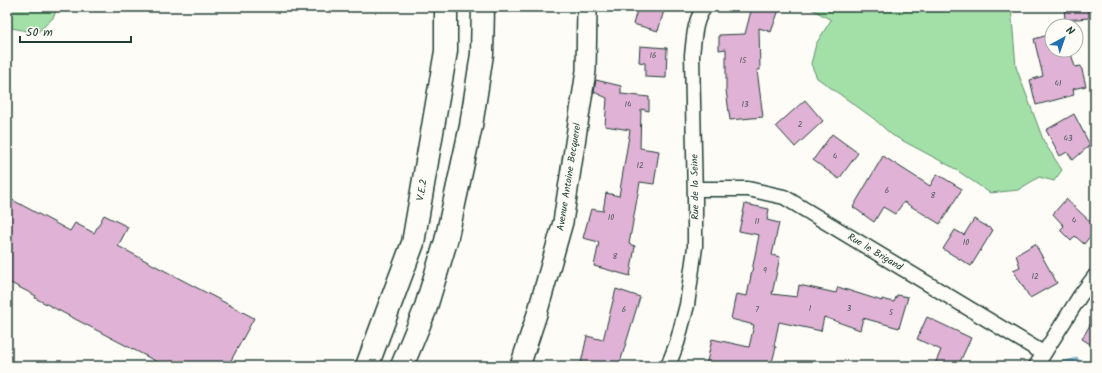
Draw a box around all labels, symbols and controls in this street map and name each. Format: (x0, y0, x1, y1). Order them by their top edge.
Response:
scale bar (20, 18, 131, 44)
north arrow (1044, 18, 1084, 58)
text: N (1061, 22, 1078, 40)
text: 50 m (26, 23, 53, 42)
house number: 16 (650, 49, 656, 62)
house number: 15 (740, 54, 747, 67)
house number: 41 (1055, 77, 1062, 90)
house number: 14 (625, 98, 632, 111)
house number: 13 (741, 98, 749, 111)
house number: 2 (798, 118, 803, 131)
street label: Avenue Antoine Becquerel (553, 121, 586, 232)
house number: 43 (1064, 132, 1073, 145)
house number: 4 (833, 150, 838, 163)
street label: Rue de la Seine (686, 153, 704, 220)
house number: 12 (636, 159, 644, 172)
street label: V.E.2 (412, 178, 432, 202)
house number: 6 (885, 184, 889, 197)
house number: 8 (931, 189, 936, 202)
house number: 10 (608, 211, 614, 224)
house number: 4 (1072, 214, 1077, 227)
house number: 11 (754, 215, 760, 228)
street label: Rue le Brigand (844, 229, 907, 275)
house number: 10 (963, 236, 969, 249)
house number: 8 (613, 250, 618, 263)
house number: 9 (763, 264, 767, 277)
house number: 12 (1031, 270, 1039, 283)
house number: 1 (809, 302, 812, 315)
house number: 3 (847, 302, 852, 315)
house number: 6 (622, 303, 626, 316)
house number: 7 (755, 303, 759, 316)
house number: 5 (889, 306, 894, 319)

